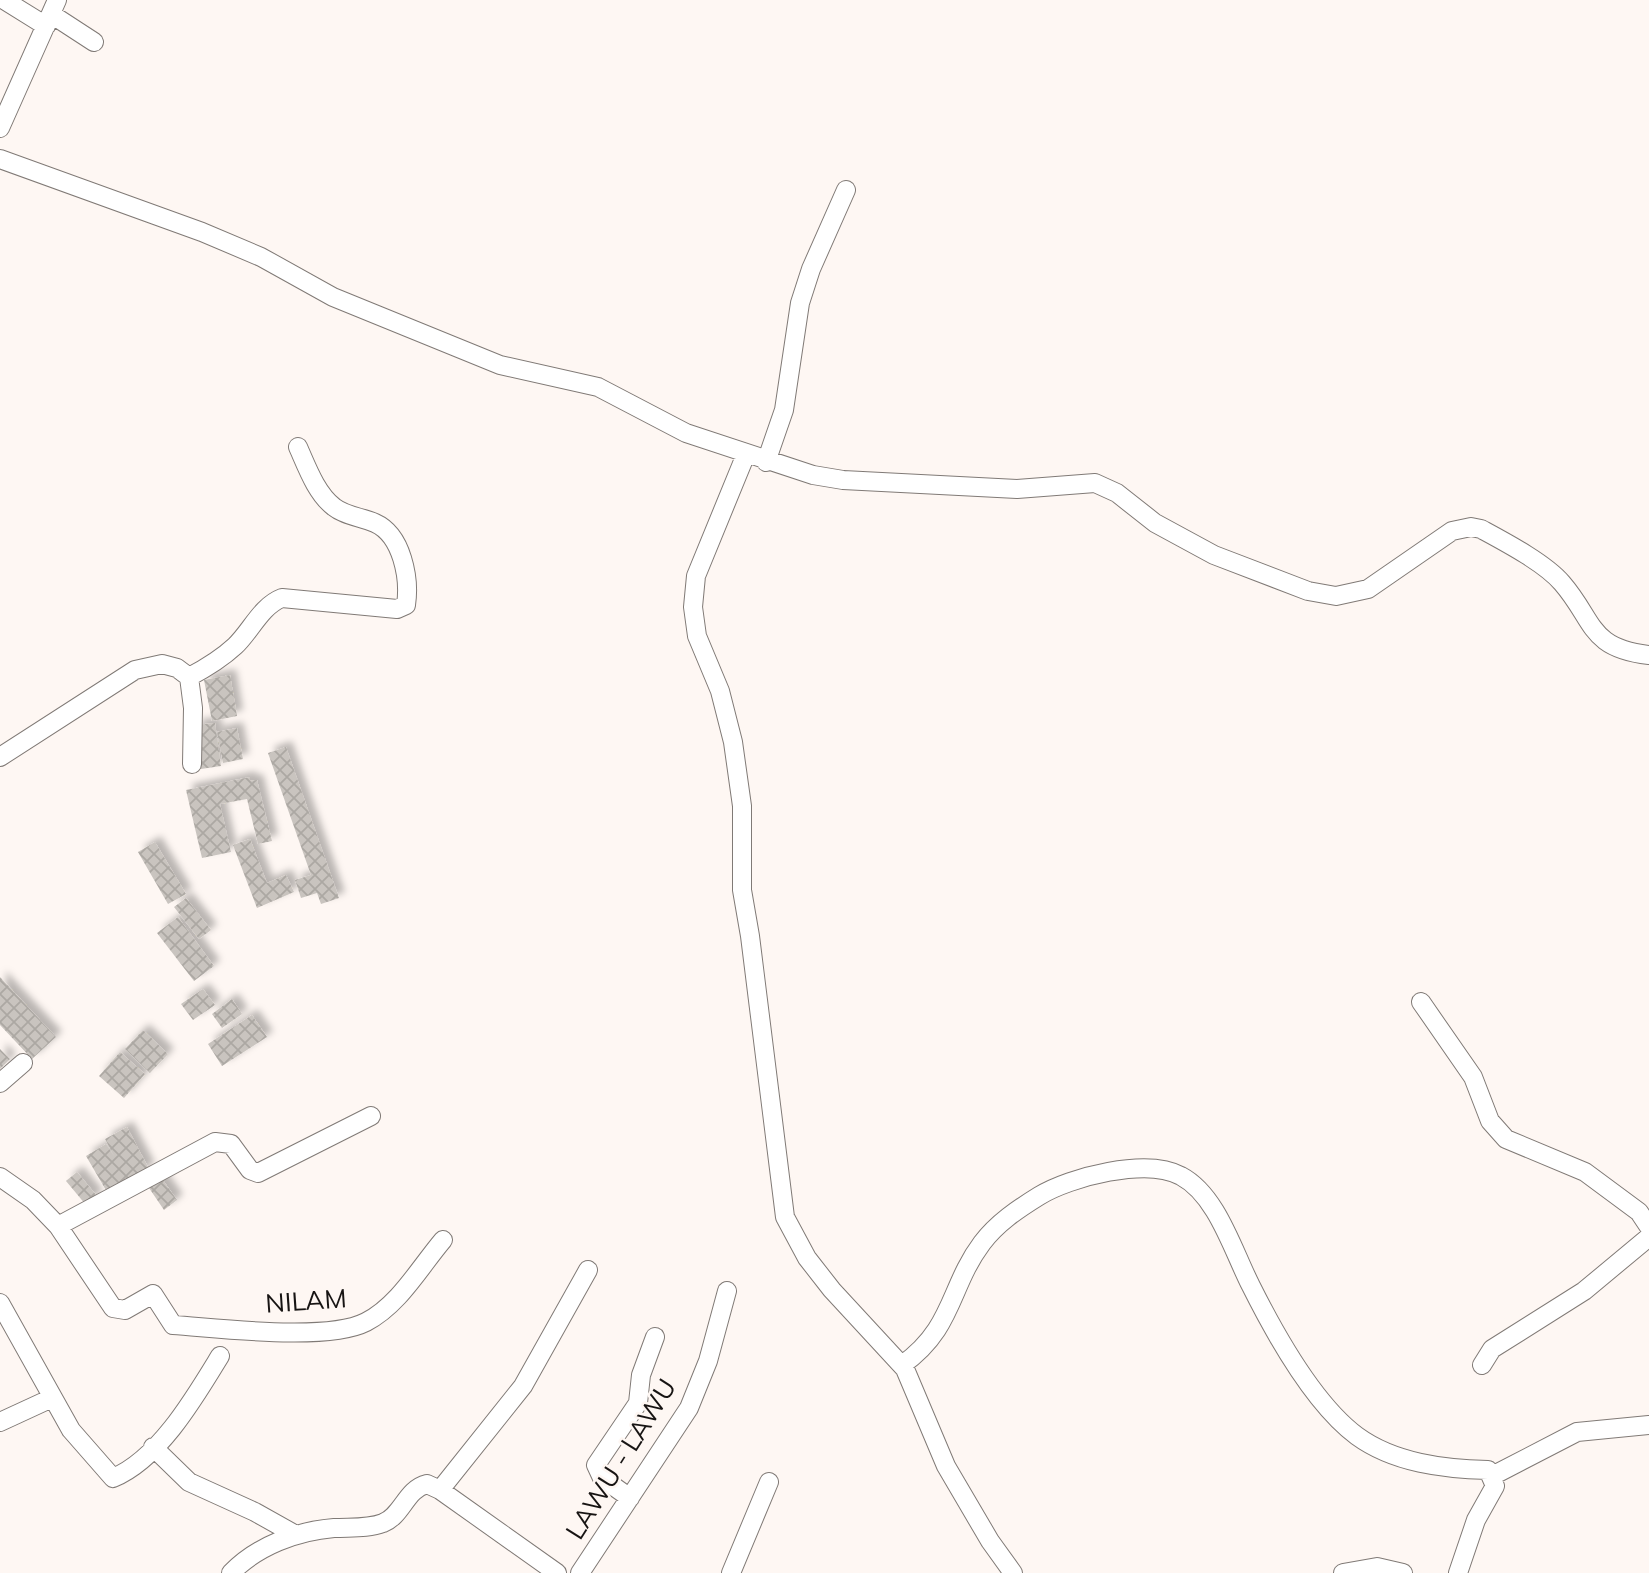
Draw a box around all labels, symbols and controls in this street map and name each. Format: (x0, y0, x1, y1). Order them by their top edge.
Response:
street label: NILAM (264, 1281, 348, 1320)
street label: LAWU - LAWU (558, 1372, 683, 1545)

